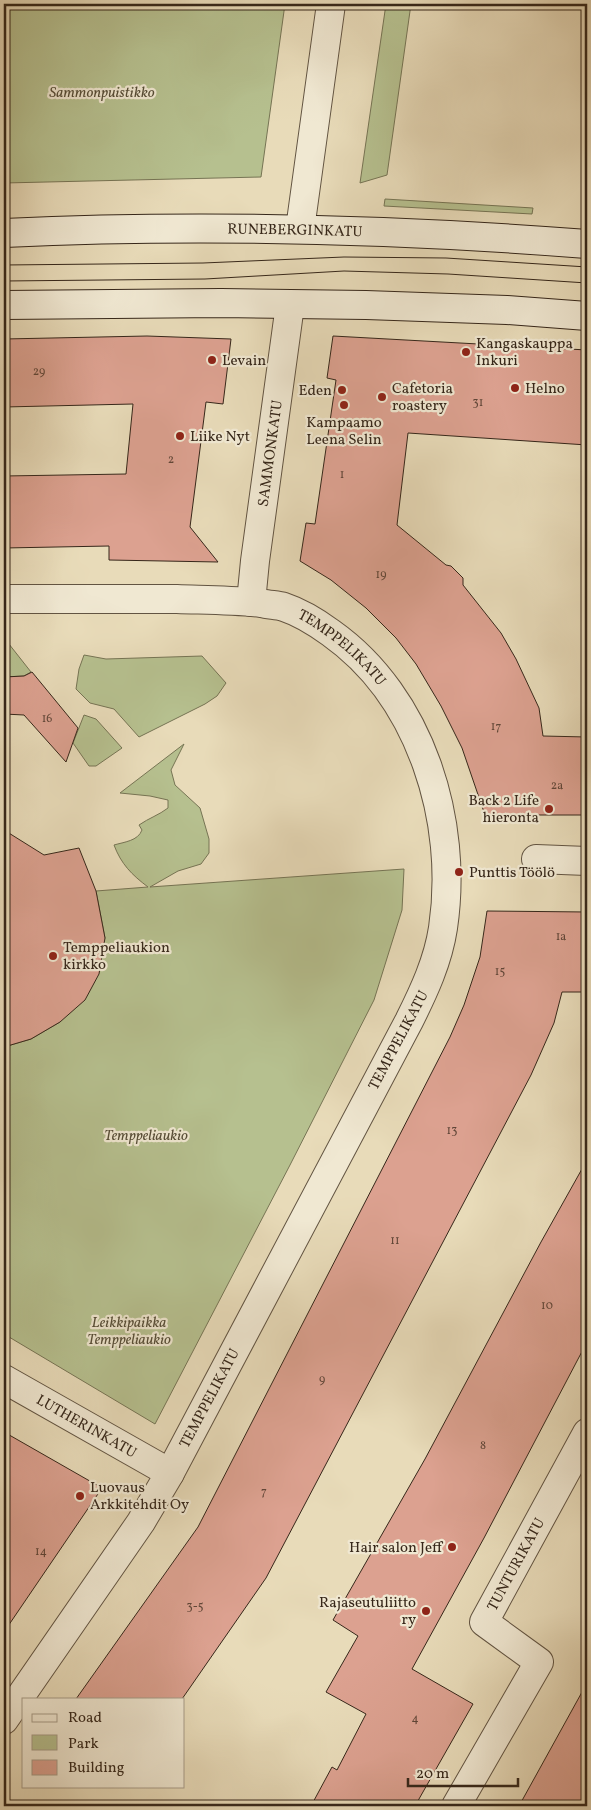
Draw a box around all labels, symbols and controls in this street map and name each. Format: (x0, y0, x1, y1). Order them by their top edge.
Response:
park label: Sammonpuistikko (49, 83, 155, 104)
street label: RUNEBERGINKATU (227, 220, 363, 243)
place label: Kangaskauppa Inkuri (476, 334, 573, 372)
marker: Kangaskauppa Inkuri (460, 346, 472, 358)
place label: Levain (222, 351, 266, 372)
marker: Levain (206, 354, 218, 366)
house number: 29 (33, 364, 45, 380)
place label: Cafetoria roastery (392, 379, 453, 417)
place label: Helno (525, 379, 565, 400)
place label: Eden (298, 381, 332, 402)
marker: Helno (509, 382, 521, 394)
marker: Eden (336, 384, 348, 396)
marker: Cafetoria roastery (376, 391, 388, 403)
house number: 31 (473, 395, 483, 411)
street label: SAMMONKATU (254, 399, 289, 508)
marker: Kampaamo Leena Selin (338, 399, 350, 411)
place label: Kampaamo Leena Selin (306, 413, 382, 451)
place label: Liike Nyt (190, 427, 250, 448)
marker: Liike Nyt (174, 430, 186, 442)
house number: 2 (168, 452, 174, 468)
house number: 1 (340, 467, 344, 483)
house number: 19 (376, 567, 386, 583)
street label: TEMPPELIKATU (294, 605, 390, 691)
house number: 16 (42, 711, 52, 727)
house number: 17 (491, 719, 501, 735)
house number: 2a (551, 778, 563, 794)
place label: Back 2 Life hieronta (468, 791, 539, 829)
marker: Back 2 Life hieronta (543, 803, 555, 815)
place label: Punttis Töölö (469, 863, 555, 884)
marker: Punttis Töölö (453, 866, 465, 878)
house number: 1a (556, 929, 566, 945)
place label: Temppeliaukion kirkko (63, 938, 170, 976)
marker: Temppeliaukion kirkko (47, 950, 59, 962)
house number: 15 (495, 964, 505, 980)
street label: TEMPPELIKATU (364, 987, 434, 1094)
house number: 13 (447, 1123, 457, 1139)
park label: Temppeliaukio (104, 1126, 188, 1147)
house number: 11 (390, 1233, 400, 1249)
house number: 10 (541, 1298, 553, 1314)
park label: Leikkipaikka Temppeliaukio (87, 1313, 171, 1351)
street label: TEMPPELIKATU (175, 1345, 245, 1452)
house number: 9 (319, 1372, 325, 1388)
street label: LUTHERINKATU (32, 1390, 140, 1464)
house number: 8 (480, 1438, 486, 1454)
place label: Luovaus Arkkitehdit Oy (90, 1478, 189, 1516)
house number: 7 (261, 1484, 267, 1500)
marker: Luovaus Arkkitehdit Oy (74, 1490, 86, 1502)
street label: TUNTURIKATU (483, 1515, 551, 1615)
place label: Hair salon Jeff (349, 1538, 444, 1559)
marker: Hair salon Jeff (446, 1541, 458, 1553)
house number: 14 (35, 1544, 47, 1560)
place label: Rajaseutuliitto ry (319, 1593, 416, 1631)
house number: 3-5 (187, 1599, 204, 1615)
marker: Rajaseutuliitto ry (420, 1605, 432, 1617)
legend (22, 1698, 185, 1788)
text: Road (68, 1708, 102, 1729)
house number: 4 (411, 1711, 419, 1727)
text: Park (68, 1734, 99, 1755)
scale bar (408, 1755, 518, 1787)
text: Building (68, 1758, 125, 1779)
text: 20 m (416, 1764, 449, 1785)

